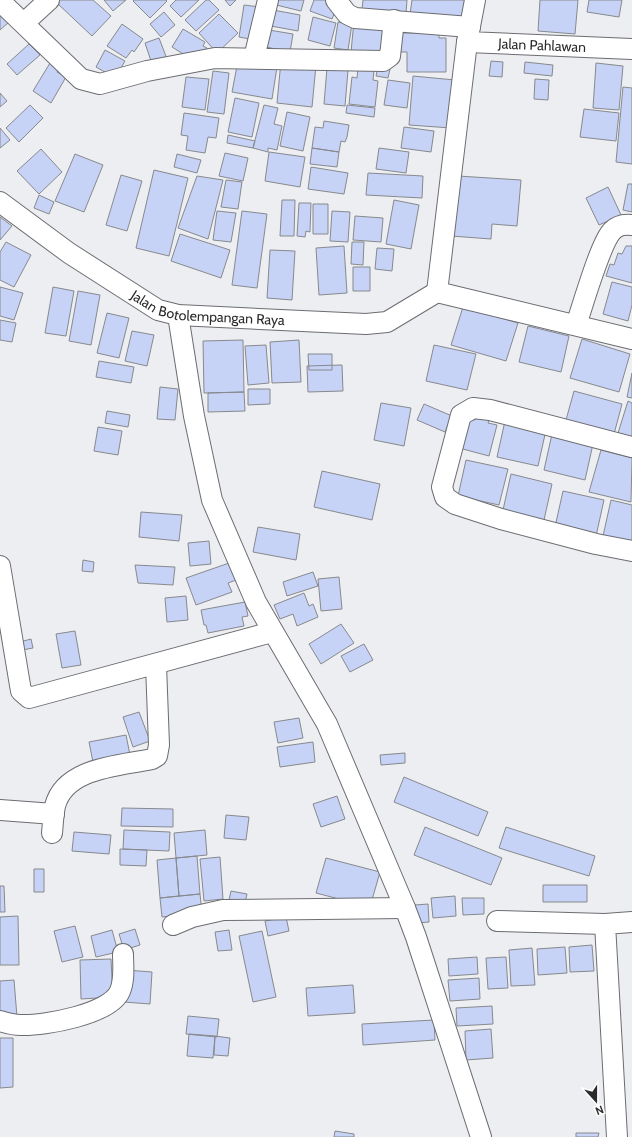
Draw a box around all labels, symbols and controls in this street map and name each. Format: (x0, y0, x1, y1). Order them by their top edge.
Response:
street label: Jalan Pahlawan (497, 34, 587, 56)
street label: Jalan Botolempangan Raya (127, 285, 285, 329)
north arrow (576, 1081, 616, 1121)
text: N (593, 1102, 606, 1118)

